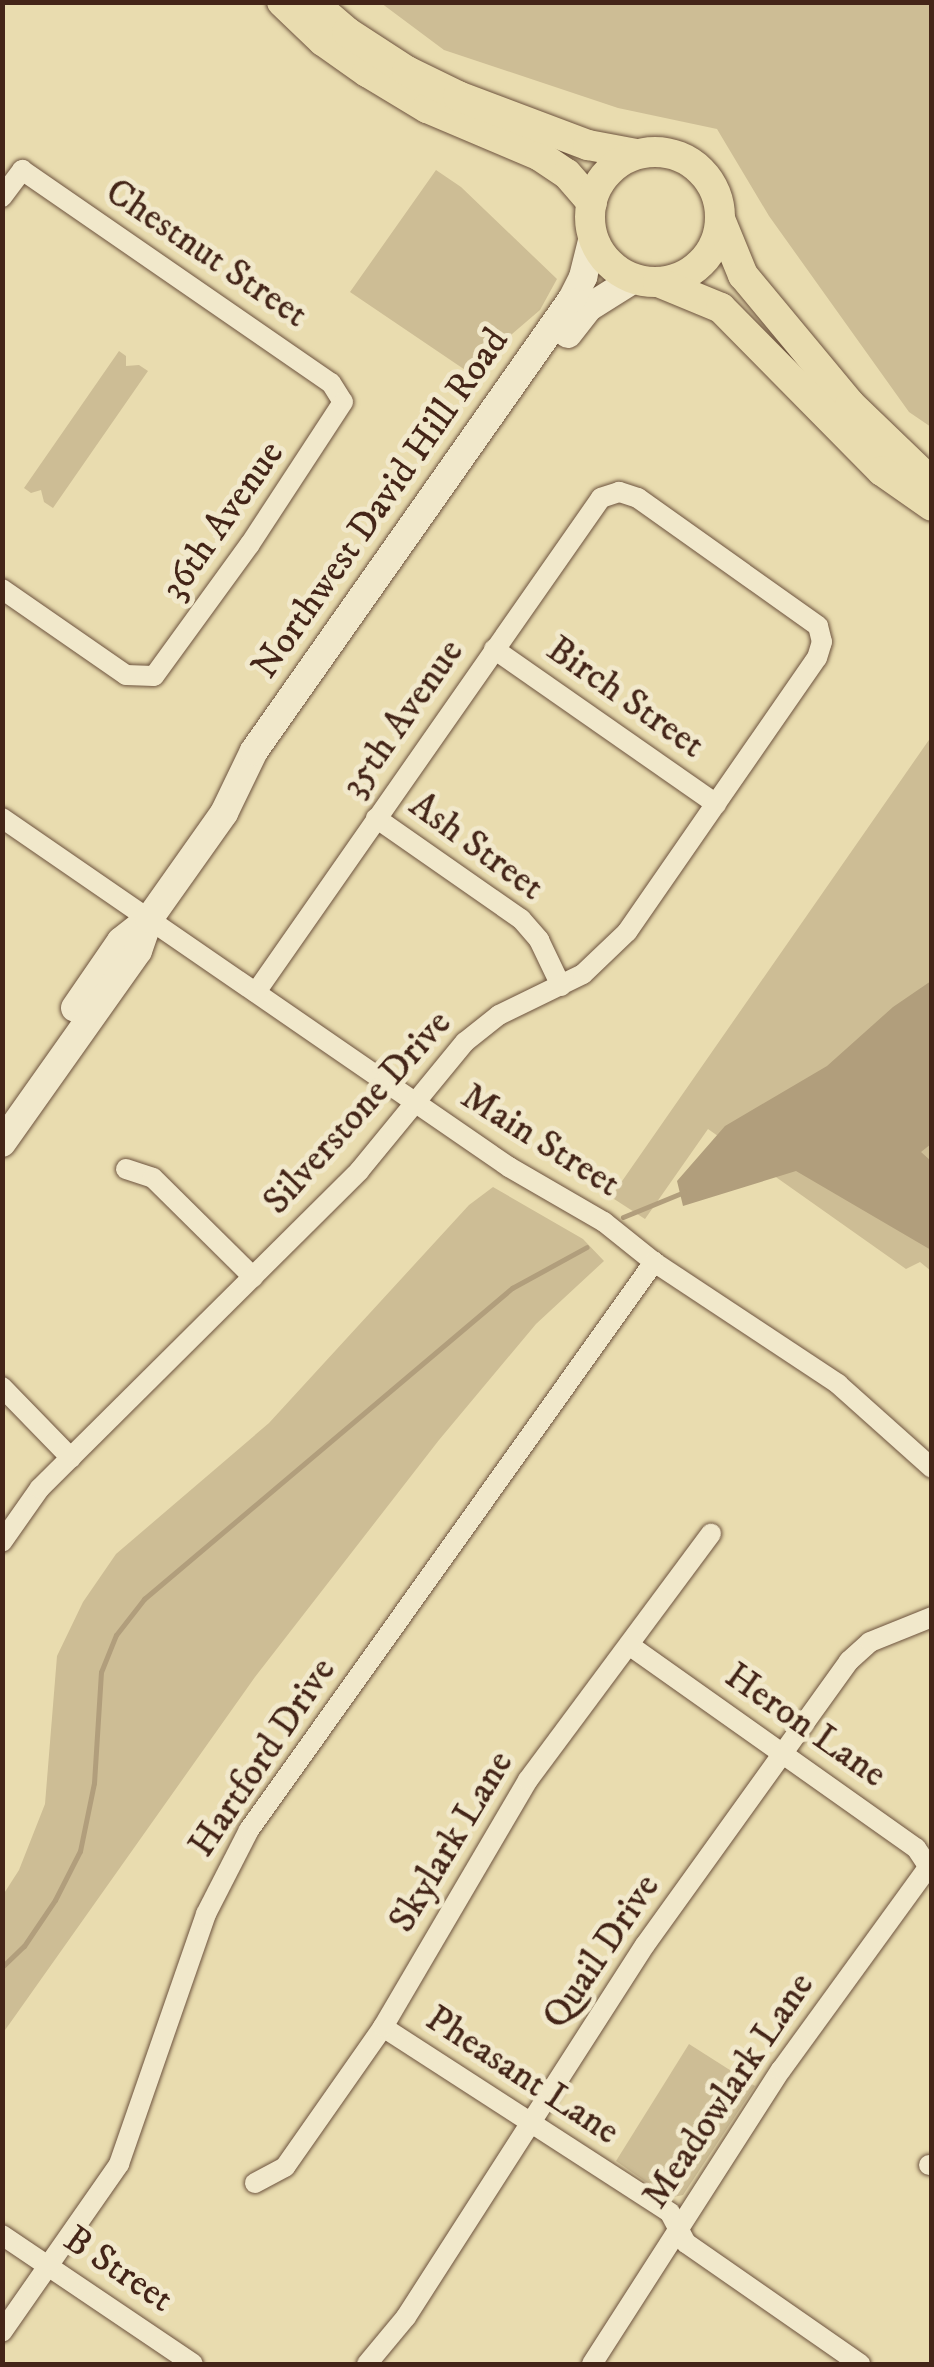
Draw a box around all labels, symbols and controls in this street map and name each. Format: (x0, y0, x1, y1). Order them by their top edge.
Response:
street label: Chestnut Street (96, 170, 316, 338)
street label: Northwest David Hill Road (243, 320, 519, 688)
street label: 36th Avenue (152, 433, 294, 609)
street label: Birch Street (537, 627, 713, 769)
street label: 35th Avenue (332, 631, 474, 807)
street label: Ash Street (400, 783, 552, 911)
street label: Silverstone Drive (254, 1002, 462, 1224)
street label: Main Street (452, 1074, 628, 1208)
street label: Hartford Drive (180, 1650, 346, 1866)
street label: Heron Lane (715, 1654, 895, 1798)
street label: Skylark Lane (380, 1743, 524, 1941)
street label: Quail Drive (534, 1866, 670, 2038)
street label: Meadowlark Lane (633, 1964, 825, 2218)
street label: Pheasant Lane (417, 1997, 627, 2155)
street label: B Street (55, 2217, 181, 2323)

